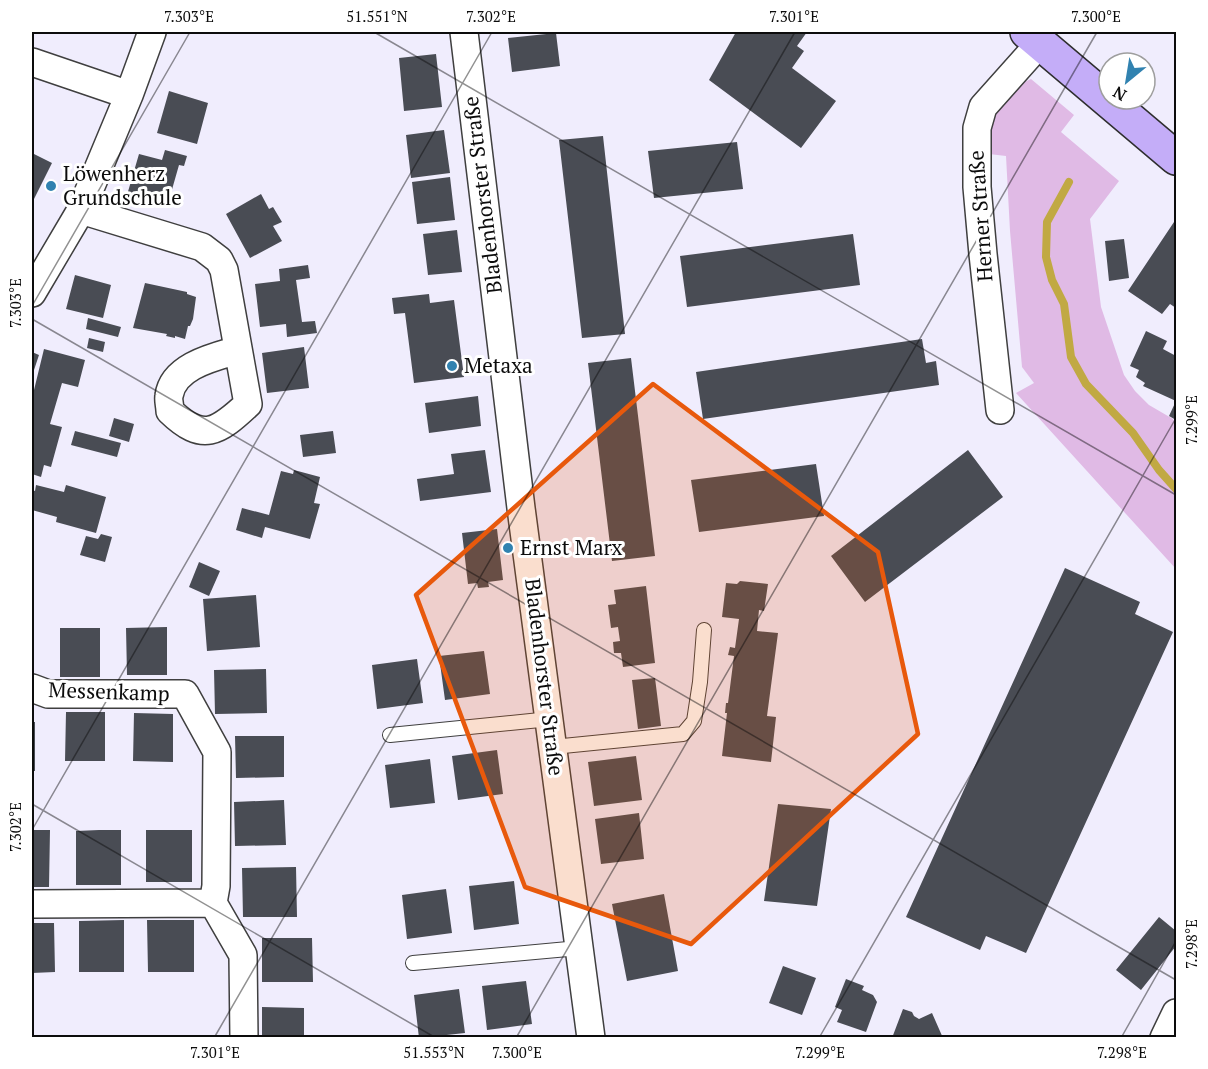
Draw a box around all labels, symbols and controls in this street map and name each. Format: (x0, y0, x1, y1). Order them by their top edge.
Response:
text: 7.303°E (164, 6, 214, 26)
text: 51.551°N (346, 6, 408, 26)
text: 7.302°E (466, 6, 516, 26)
text: 7.301°E (769, 6, 819, 26)
text: 7.300°E (1071, 6, 1121, 26)
north arrow (1097, 51, 1157, 111)
text: N (1109, 81, 1130, 107)
street label: Bladenhorster Straße (456, 95, 508, 296)
street label: Herner Straße (961, 149, 999, 283)
place label: Löwenherz Grundschule (63, 159, 182, 211)
marker: Löwenherz Grundschule (44, 179, 58, 193)
text: 7.303°E (5, 278, 25, 328)
place label: Metaxa (464, 351, 533, 379)
marker: Metaxa (445, 359, 459, 373)
text: 7.299°E (1181, 395, 1201, 445)
place label: Ernst Marx (520, 533, 623, 561)
marker: Ernst Marx (501, 541, 515, 555)
street label: Bladenhorster Straße (519, 576, 571, 777)
street label: Messenkamp (48, 675, 170, 707)
text: 7.302°E (5, 802, 25, 852)
text: 7.298°E (1181, 919, 1201, 969)
text: 7.301°E (190, 1042, 240, 1062)
text: 51.553°N (403, 1042, 465, 1062)
text: 7.300°E (492, 1042, 542, 1062)
text: 7.299°E (795, 1042, 845, 1062)
text: 7.298°E (1097, 1042, 1147, 1062)

